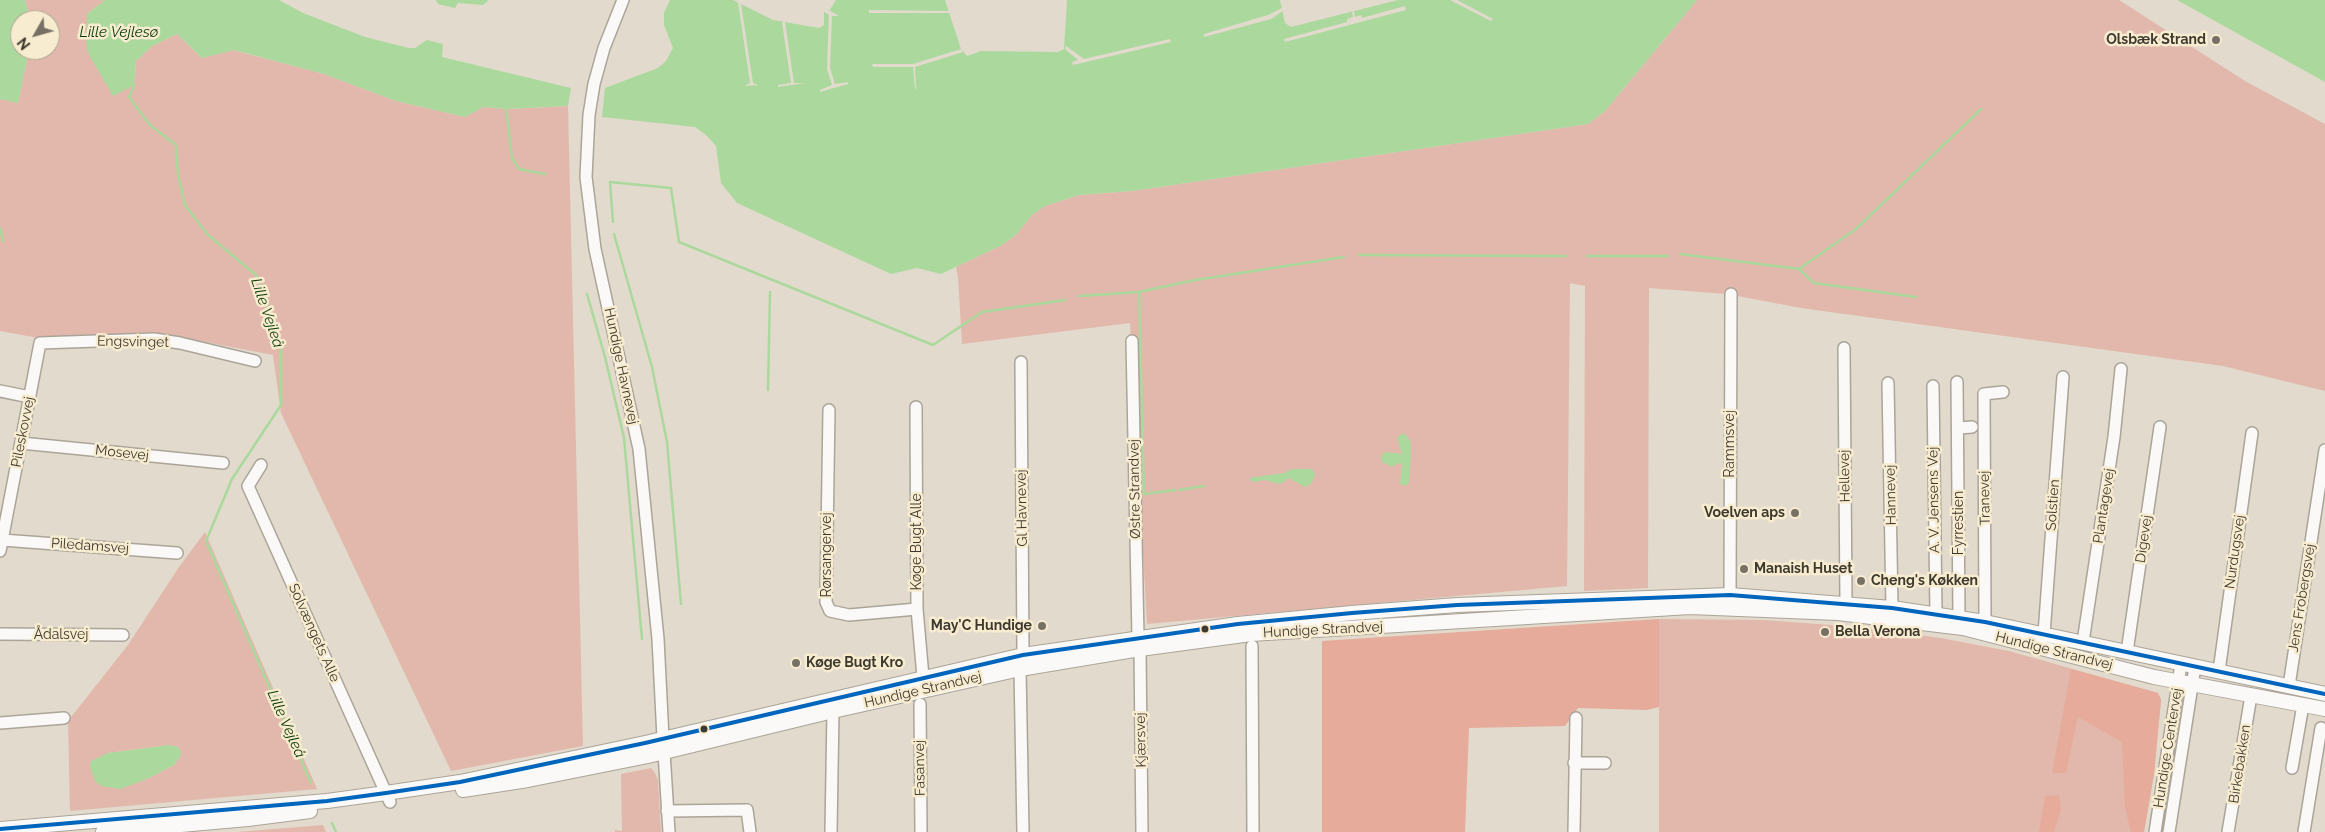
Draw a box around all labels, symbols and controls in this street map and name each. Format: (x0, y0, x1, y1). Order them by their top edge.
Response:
north arrow (10, 10, 60, 60)
water label: Lille Vejlesø (80, 23, 158, 41)
place label: Olsbæk Strand (2106, 32, 2206, 48)
text: N (14, 34, 34, 53)
marker: Olsbæk Strand (2210, 34, 2222, 46)
water label: Lille Vejleå (247, 276, 287, 350)
street label: Hundige Havnevej (600, 306, 642, 426)
street label: Engsvinget (97, 333, 169, 351)
street label: Pileskovvej (8, 395, 38, 469)
street label: Rammsvej (1722, 410, 1738, 478)
street label: Østre Strandvej (1126, 439, 1144, 539)
street label: Mosevej (94, 442, 150, 464)
street label: A. V. Jensens Vej (1925, 446, 1943, 554)
street label: Hellevej (1836, 450, 1854, 502)
street label: Hannevej (1882, 464, 1900, 526)
street label: Plantagevej (2090, 467, 2118, 545)
street label: Gl Havnevej (1013, 469, 1031, 547)
street label: Tranevej (1976, 471, 1994, 525)
street label: Solstien (2043, 479, 2063, 531)
street label: Fyrrestien (1951, 491, 1967, 555)
street label: Køge Bugt Alle (909, 493, 925, 591)
place label: Voelven aps (1704, 505, 1785, 521)
marker: Voelven aps (1789, 507, 1801, 519)
street label: Rørsangervej (819, 512, 835, 598)
street label: Digevej (2132, 514, 2156, 564)
street label: Nurdugsvej (2221, 514, 2249, 590)
street label: Piledamsvej (50, 535, 130, 557)
street label: Jens Frobergsvej (2285, 543, 2319, 653)
place label: Manaish Huset (1754, 561, 1853, 577)
marker: Manaish Huset (1738, 563, 1750, 575)
place label: Cheng's Køkken (1871, 573, 1978, 589)
marker: Cheng's Køkken (1855, 575, 1867, 587)
street label: Solvængets Alle (285, 581, 343, 685)
place label: May'C Hundige (931, 618, 1032, 634)
street label: Hundige Strandvej (1263, 618, 1383, 642)
marker: May'C Hundige (1036, 620, 1048, 632)
unlabelled marker (1200, 624, 1210, 634)
place label: Bella Verona (1835, 624, 1920, 640)
marker: Bella Verona (1819, 626, 1831, 638)
street label: Ådalsvej (34, 627, 88, 643)
street label: Hundige Strandvej (1994, 628, 2114, 674)
place label: Køge Bugt Kro (806, 655, 903, 671)
marker: Køge Bugt Kro (790, 657, 802, 669)
street label: Hundige Strandvej (863, 668, 983, 712)
water label: Lille Vejleå (263, 687, 309, 761)
street label: Hundige Centervej (2150, 687, 2186, 809)
street label: Kjærsvej (1132, 712, 1150, 768)
street label: Birkebakken (2225, 723, 2255, 805)
unlabelled marker (699, 724, 709, 734)
street label: Fasanvej (911, 740, 929, 796)

